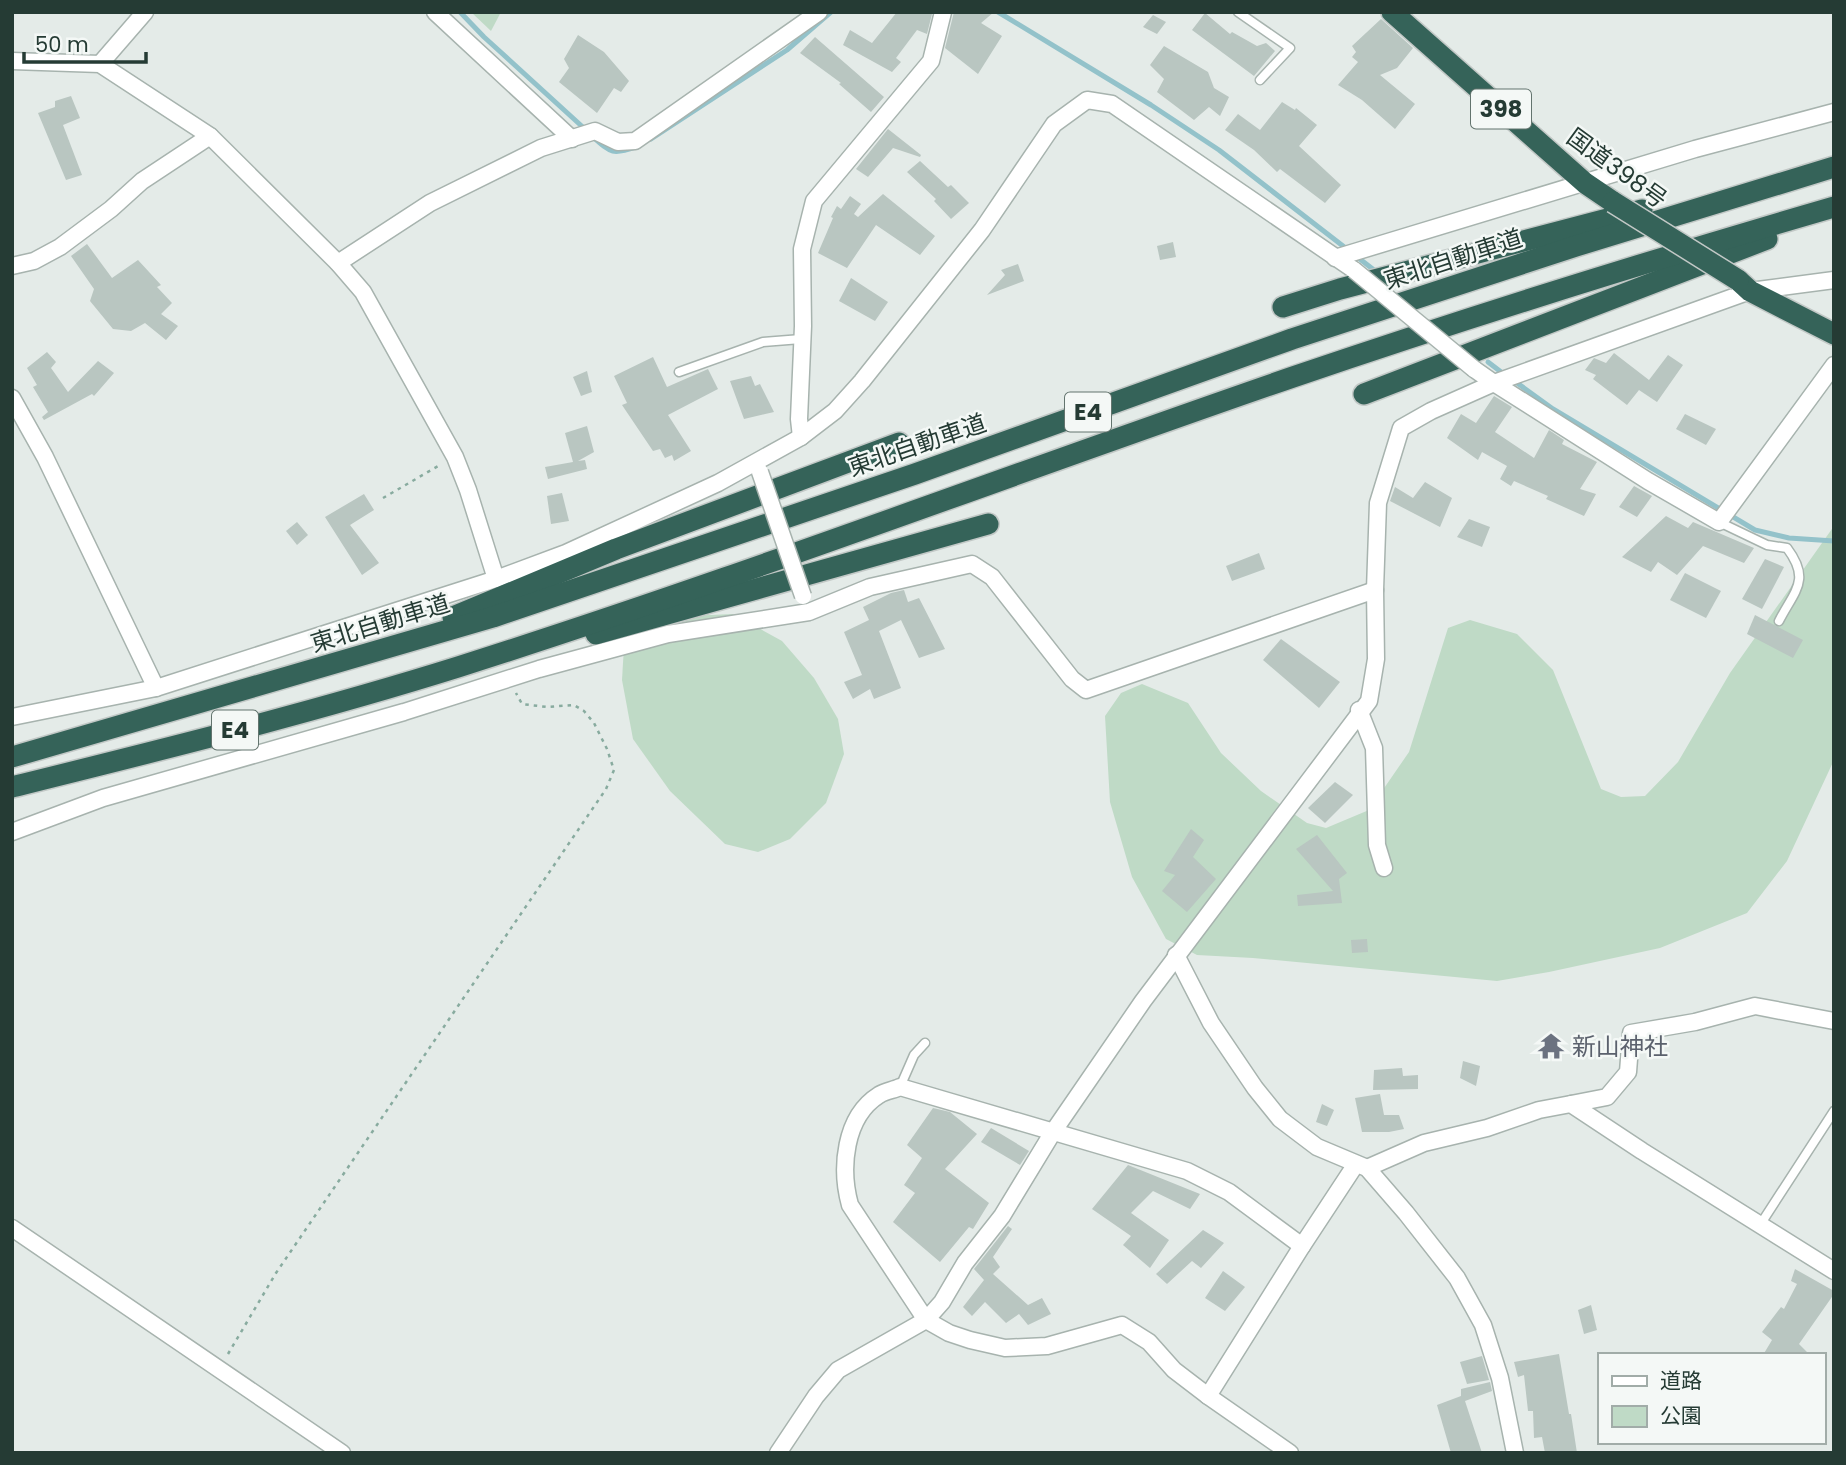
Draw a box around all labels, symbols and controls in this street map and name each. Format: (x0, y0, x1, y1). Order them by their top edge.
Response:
scale bar (24, 21, 147, 65)
text: 50 m (35, 30, 89, 59)
road number: 398 (1471, 90, 1531, 128)
street label: 国道398号 (1560, 120, 1674, 216)
street label: 東北自動車道 (1379, 221, 1527, 297)
road number: E4 (1065, 392, 1111, 432)
street label: 東北自動車道 (844, 406, 990, 484)
street label: 東北自動車道 (306, 586, 454, 660)
road number: E4 (212, 710, 258, 750)
place label: 新山神社 (1572, 1030, 1668, 1063)
temple icon: 新山神社 (1536, 1031, 1566, 1061)
legend (1598, 1353, 1825, 1444)
text: 道路 (1660, 1366, 1702, 1395)
text: 公園 (1660, 1401, 1702, 1430)

